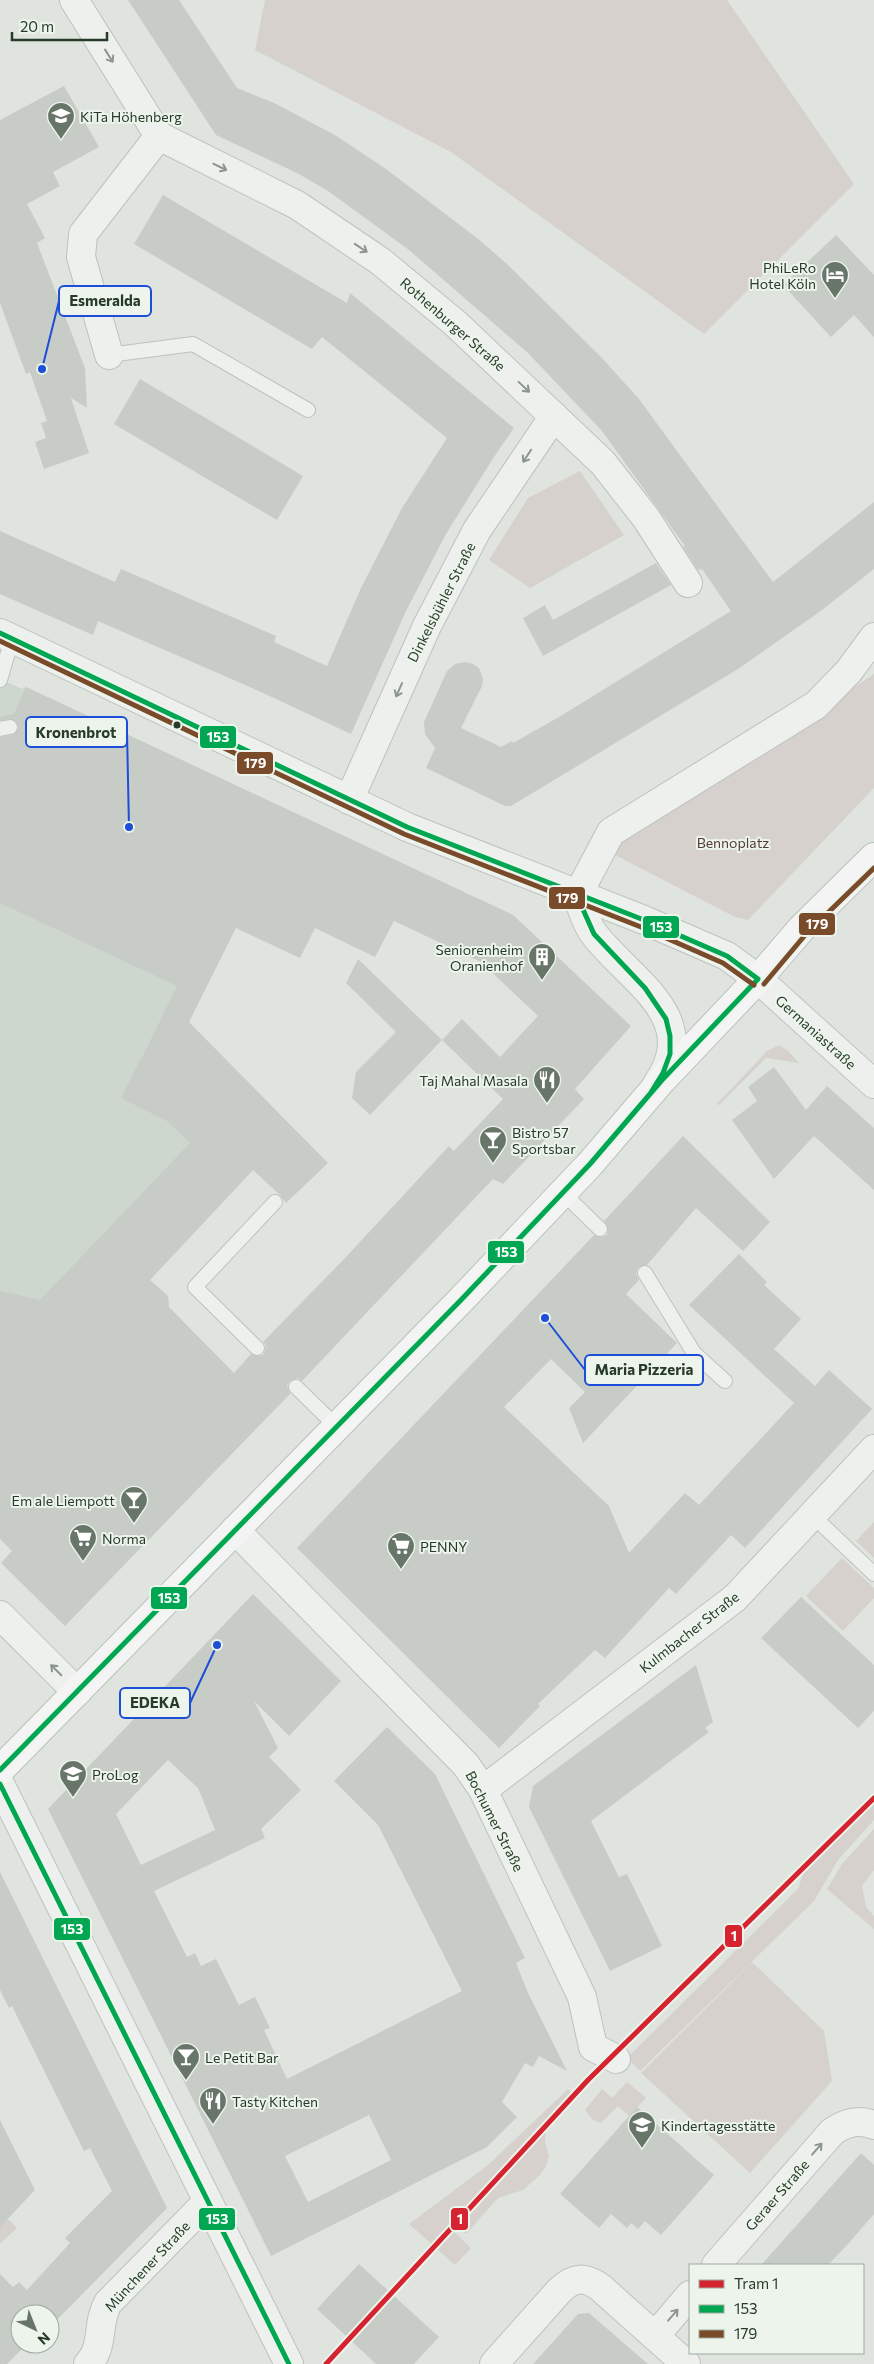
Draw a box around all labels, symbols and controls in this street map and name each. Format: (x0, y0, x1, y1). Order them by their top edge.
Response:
scale bar (12, 10, 108, 42)
text: 20 m (20, 17, 54, 35)
one-way arrow (105, 49, 115, 63)
school or university icon: KiTa Höhenberg (46, 101, 76, 140)
place label: KiTa Höhenberg (80, 108, 182, 125)
one-way arrow (212, 162, 227, 172)
one-way arrow (353, 243, 367, 253)
place label: PhiLeRo Hotel Köln (749, 259, 816, 292)
hotel icon: PhiLeRo Hotel Köln (820, 260, 850, 299)
street label: Rothenburger Straße (397, 274, 509, 374)
callout: Esmeralda (59, 286, 151, 316)
text: Esmeralda (69, 291, 141, 309)
one-way arrow (518, 381, 530, 393)
one-way arrow (521, 448, 531, 462)
street label: Dinkelsbühler Straße (403, 539, 479, 665)
one-way arrow (393, 682, 403, 697)
callout: Kronenbrot (26, 717, 127, 747)
unlabelled marker (172, 720, 182, 730)
text: Kronenbrot (36, 723, 116, 741)
line badge: 153 (199, 725, 237, 749)
text: 153 (207, 728, 229, 745)
line badge: 179 (236, 751, 274, 775)
text: 179 (244, 754, 267, 771)
park label: Bennoplatz (697, 834, 769, 851)
line badge: 179 (548, 886, 586, 910)
text: 179 (556, 889, 579, 906)
line badge: 179 (798, 912, 836, 936)
line badge: 153 (642, 915, 680, 939)
text: 179 (806, 915, 829, 932)
text: 153 (650, 918, 672, 935)
place label: Seniorenheim Oranienhof (435, 941, 523, 974)
building icon: Seniorenheim Oranienhof (527, 942, 557, 981)
street label: Germaniastraße (772, 991, 860, 1073)
restaurant icon: Taj Mahal Masala (532, 1065, 562, 1104)
place label: Taj Mahal Masala (419, 1072, 528, 1089)
place label: Bistro 57 Sportsbar (512, 1124, 576, 1157)
bar icon: Bistro 57 Sportsbar (478, 1125, 508, 1164)
line badge: 153 (487, 1240, 525, 1264)
text: 153 (495, 1243, 517, 1260)
callout: Maria Pizzeria (585, 1355, 703, 1385)
text: Maria Pizzeria (595, 1360, 694, 1378)
bar icon: Em ale Liempott (119, 1485, 149, 1524)
place label: Em ale Liempott (12, 1492, 115, 1509)
supermarket icon: Norma (68, 1523, 98, 1562)
place label: Norma (102, 1530, 146, 1547)
supermarket icon: PENNY (386, 1531, 416, 1570)
place label: PENNY (420, 1538, 467, 1555)
line badge: 153 (150, 1586, 188, 1610)
street label: Kulmbacher Straße (636, 1588, 742, 1676)
text: 153 (158, 1589, 180, 1606)
one-way arrow (50, 1665, 62, 1677)
callout: EDEKA (120, 1688, 190, 1718)
text: EDEKA (130, 1693, 180, 1711)
school or university icon: ProLog (58, 1759, 88, 1798)
place label: ProLog (92, 1766, 139, 1783)
street label: Bochumer Straße (462, 1768, 528, 1874)
line badge: 153 (53, 1917, 91, 1941)
text: 153 (61, 1920, 83, 1937)
line badge: 1 (724, 1924, 743, 1948)
text: 1 (731, 1927, 737, 1944)
bar icon: Le Petit Bar (171, 2042, 201, 2081)
place label: Le Petit Bar (205, 2049, 279, 2066)
restaurant icon: Tasty Kitchen (198, 2086, 228, 2125)
place label: Tasty Kitchen (232, 2093, 318, 2110)
school or university icon: Kindertagesstätte (627, 2110, 657, 2149)
place label: Kindertagesstätte (661, 2117, 775, 2134)
one-way arrow (811, 2143, 822, 2156)
street label: Geraer Straße (742, 2156, 812, 2234)
line badge: 153 (198, 2207, 236, 2231)
line badge: 1 (450, 2207, 469, 2231)
text: 153 (206, 2210, 228, 2227)
text: 1 (457, 2210, 463, 2227)
street label: Münchener Straße (101, 2217, 193, 2315)
legend (689, 2264, 864, 2354)
text: Tram 1 (734, 2274, 778, 2292)
text: 153 (734, 2299, 758, 2317)
north arrow (10, 2304, 60, 2354)
one-way arrow (667, 2309, 678, 2322)
text: 179 (734, 2324, 757, 2342)
text: N (35, 2329, 54, 2349)

